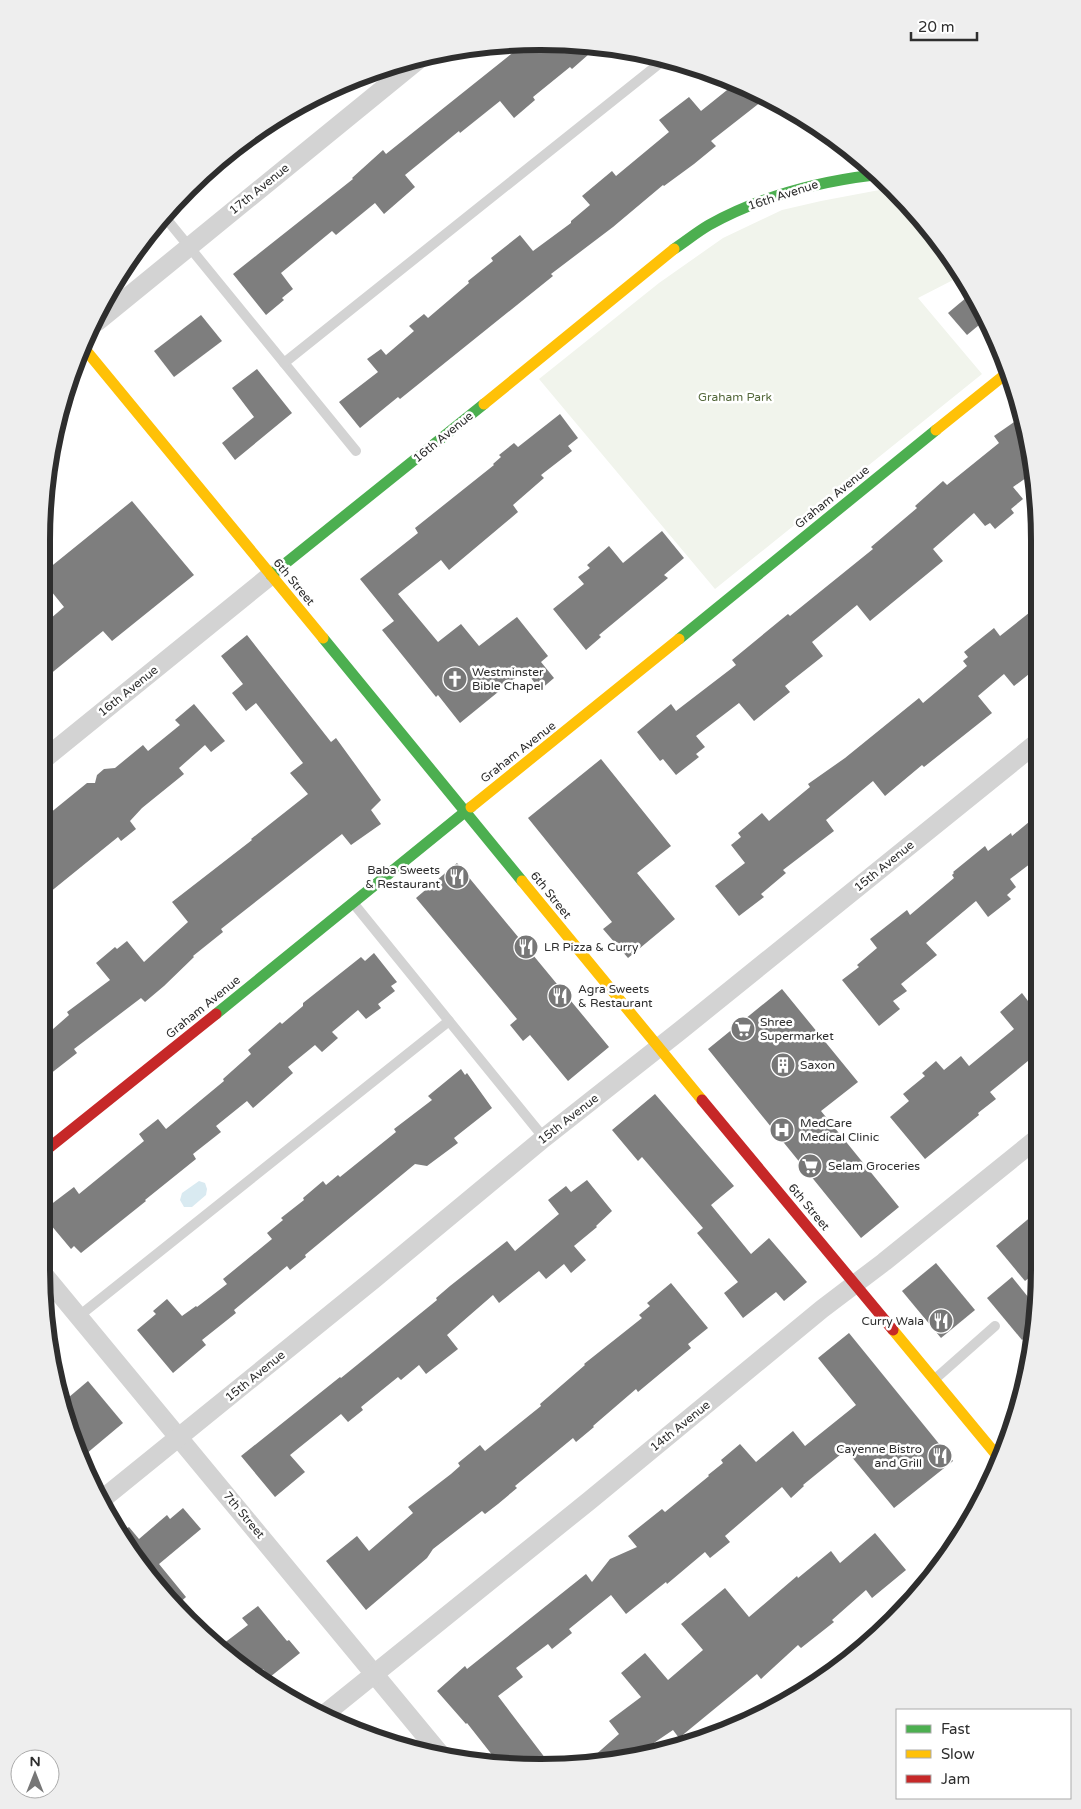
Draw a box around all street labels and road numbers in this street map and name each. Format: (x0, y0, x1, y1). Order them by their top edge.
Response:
street label: 17th Avenue (226, 160, 292, 217)
street label: 16th Avenue (746, 177, 820, 213)
street label: 16th Avenue (410, 408, 476, 465)
street label: Graham Avenue (792, 463, 872, 531)
street label: 6th Street (270, 556, 318, 609)
street label: 16th Avenue (95, 662, 161, 719)
street label: Graham Avenue (478, 718, 559, 786)
street label: 15th Avenue (851, 837, 917, 894)
street label: 6th Street (528, 869, 575, 922)
street label: Graham Avenue (163, 973, 243, 1041)
street label: 15th Avenue (535, 1091, 601, 1147)
street label: 6th Street (785, 1181, 833, 1234)
street label: 15th Avenue (222, 1347, 288, 1404)
street label: 14th Avenue (647, 1397, 713, 1454)
street label: 7th Street (220, 1489, 268, 1542)

